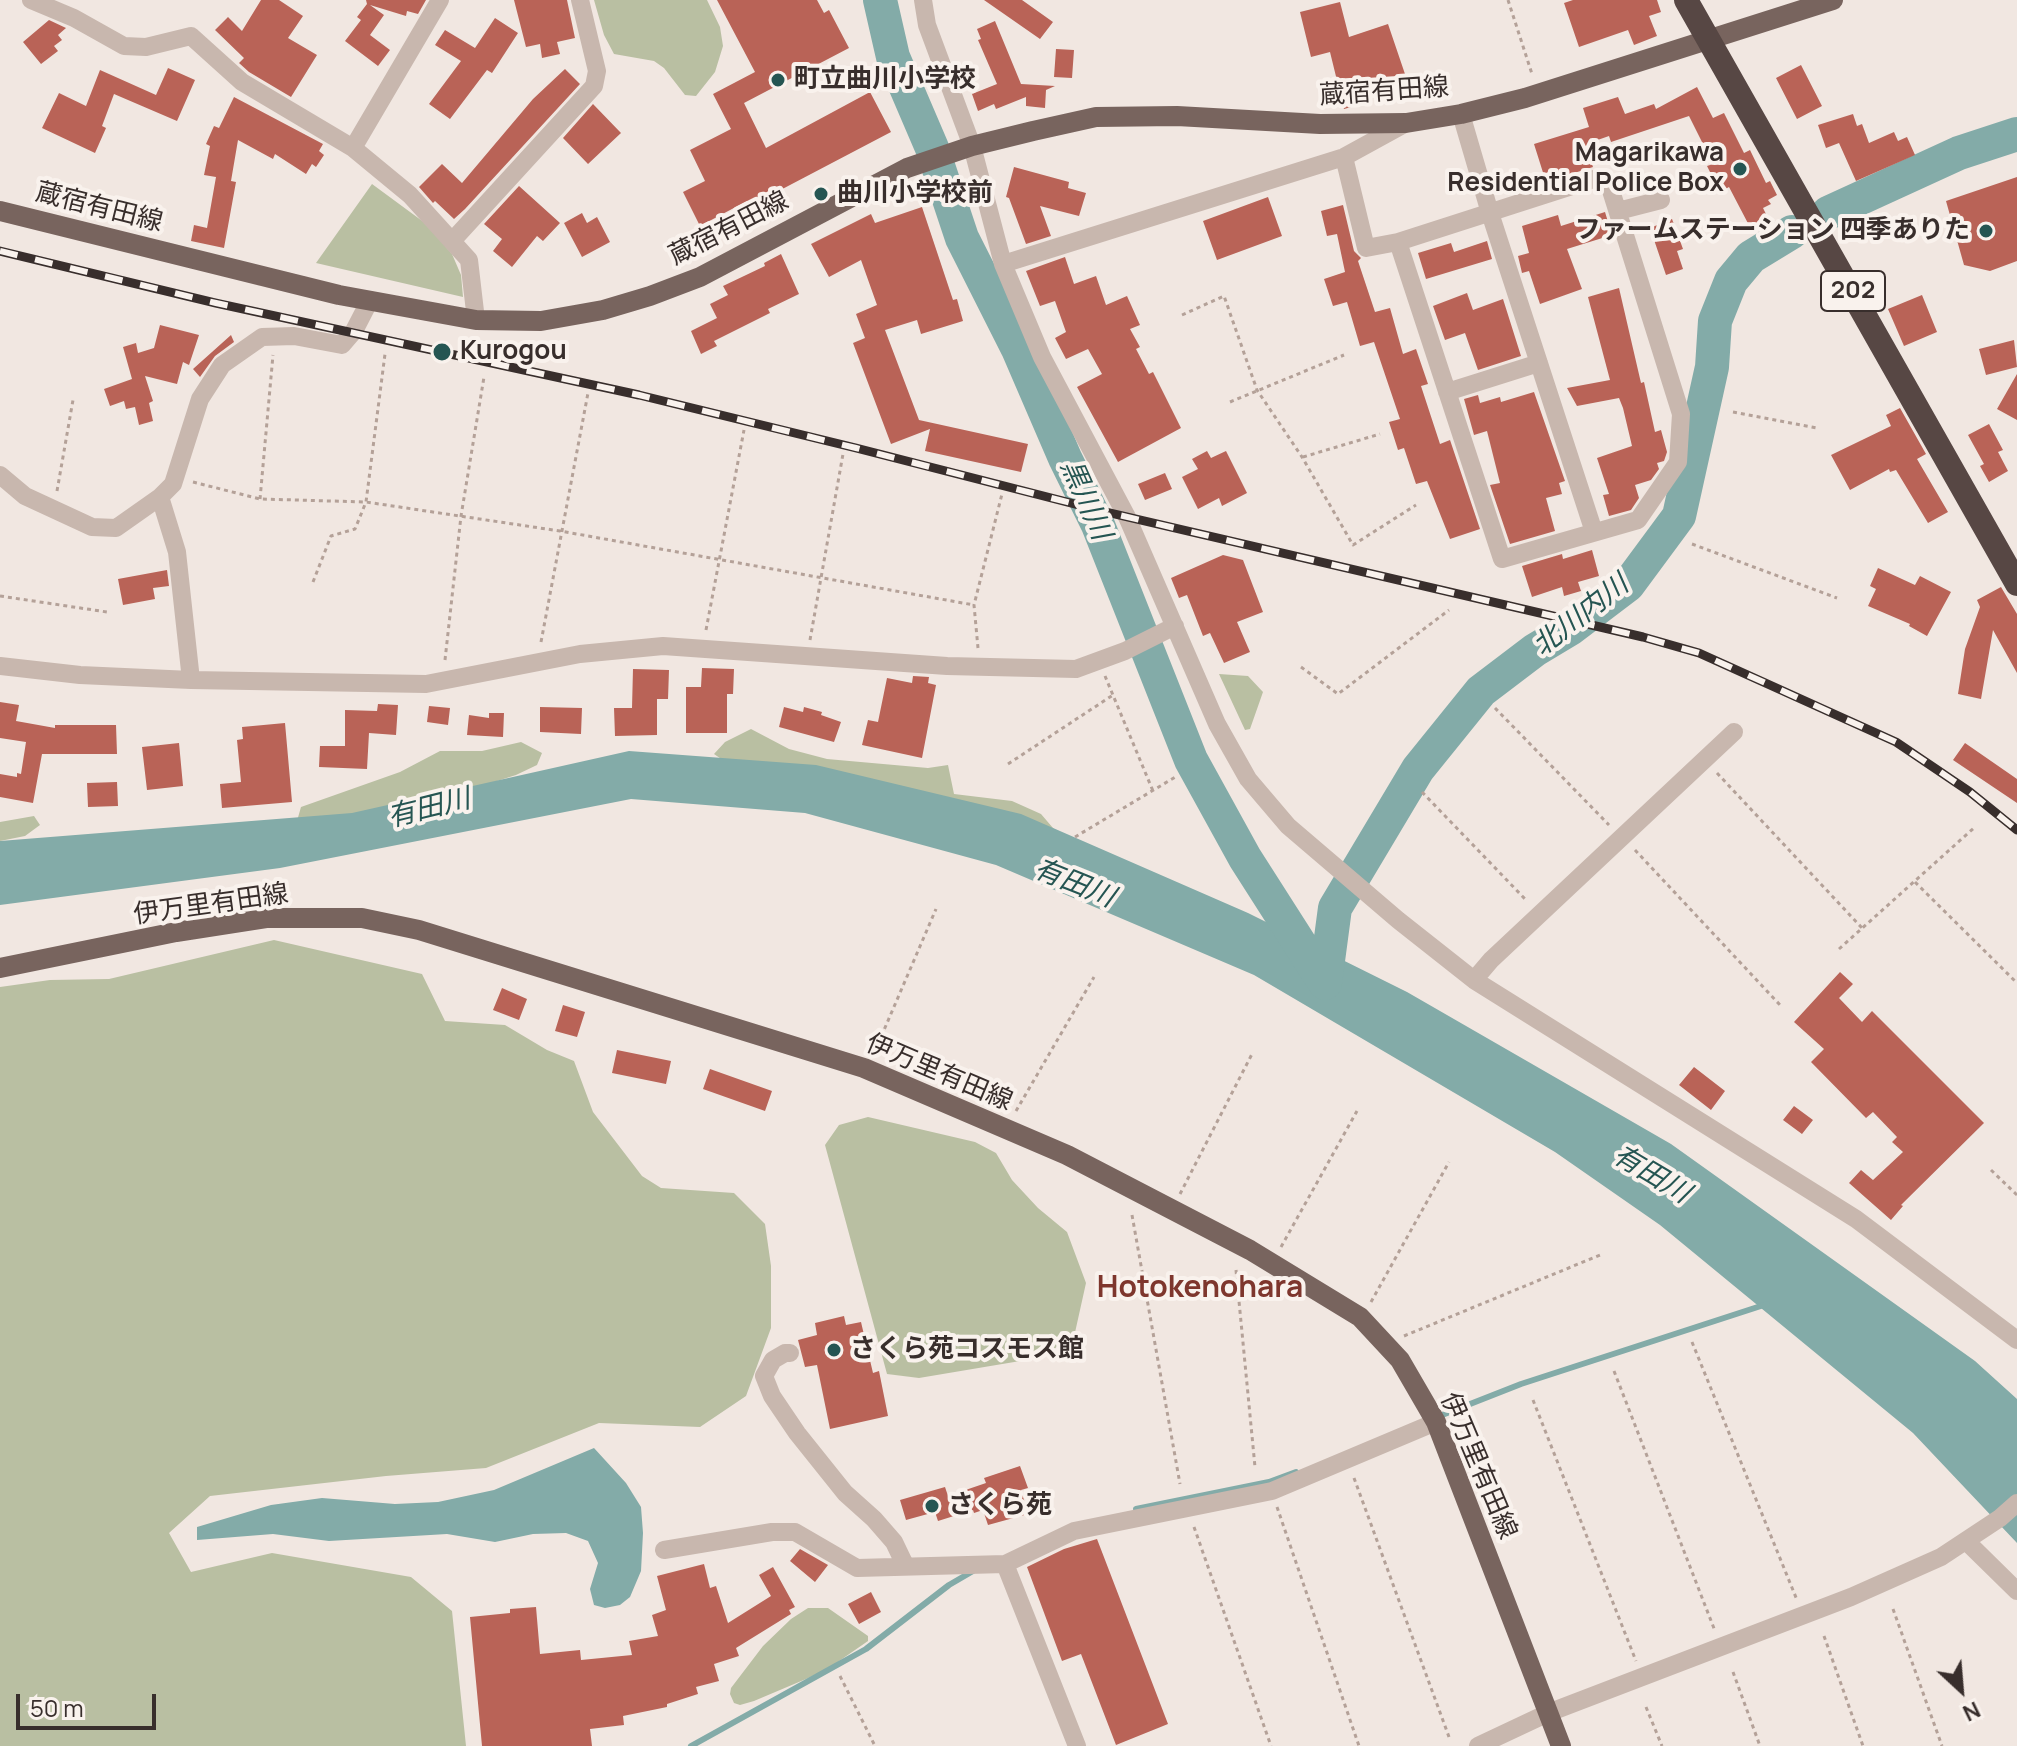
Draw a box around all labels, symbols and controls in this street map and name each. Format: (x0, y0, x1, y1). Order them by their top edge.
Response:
place label: 町立曲川小学校 (794, 64, 976, 96)
marker: 町立曲川小学校 (769, 71, 787, 89)
street label: 蔵宿有田線 (1318, 72, 1450, 112)
place label: Magarikawa Residential Police Box (1447, 138, 1724, 200)
marker: Magarikawa Residential Police Box (1731, 160, 1749, 178)
street label: 蔵宿有田線 (32, 177, 166, 239)
place label: 曲川小学校前 (837, 178, 993, 210)
marker: 曲川小学校前 (812, 185, 830, 203)
street label: 蔵宿有田線 (664, 186, 794, 272)
place label: ファームステーション 四季ありた (1575, 215, 1970, 247)
marker: ファームステーション 四季ありた (1977, 222, 1995, 240)
road number: 202 (1821, 271, 1885, 311)
place label: Kurogou (460, 336, 567, 368)
marker: Kurogou (431, 341, 453, 363)
water label: 黒川川 (1053, 455, 1117, 545)
water label: 北川内川 (1527, 568, 1635, 664)
water label: 有田川 (384, 783, 474, 835)
water label: 有田川 (1029, 853, 1119, 915)
street label: 伊万里有田線 (132, 879, 290, 931)
street label: 伊万里有田線 (861, 1028, 1017, 1118)
water label: 有田川 (1606, 1139, 1696, 1211)
district label: Hotokenohara (1097, 1271, 1303, 1307)
place label: さくら苑コスモス館 (850, 1334, 1084, 1366)
marker: さくら苑コスモス館 (825, 1341, 843, 1359)
street label: 伊万里有田線 (1433, 1388, 1523, 1544)
place label: さくら苑 (948, 1490, 1052, 1522)
marker: さくら苑 (923, 1497, 941, 1515)
north arrow (1921, 1650, 2001, 1730)
scale bar (20, 1678, 160, 1728)
text: 50 m (30, 1691, 84, 1724)
text: N (1958, 1695, 1985, 1729)

